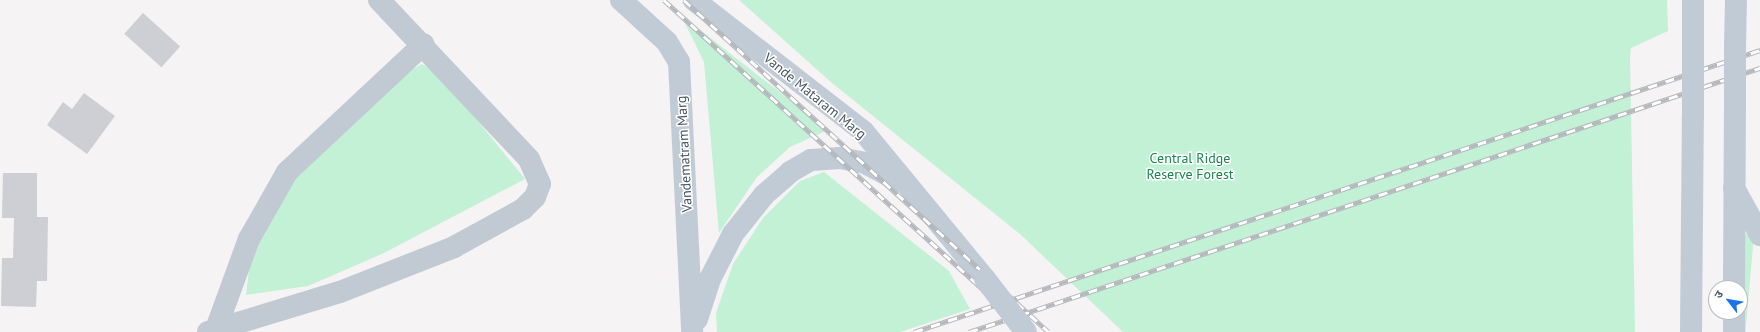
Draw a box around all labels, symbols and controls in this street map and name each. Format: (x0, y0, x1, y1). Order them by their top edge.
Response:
street label: Vande Mataram Marg (760, 49, 870, 143)
street label: Vandematram Marg (673, 95, 695, 213)
park label: Central Ridge Reserve Forest (1146, 150, 1234, 182)
north arrow (1708, 280, 1748, 320)
text: उ (1711, 288, 1726, 301)

